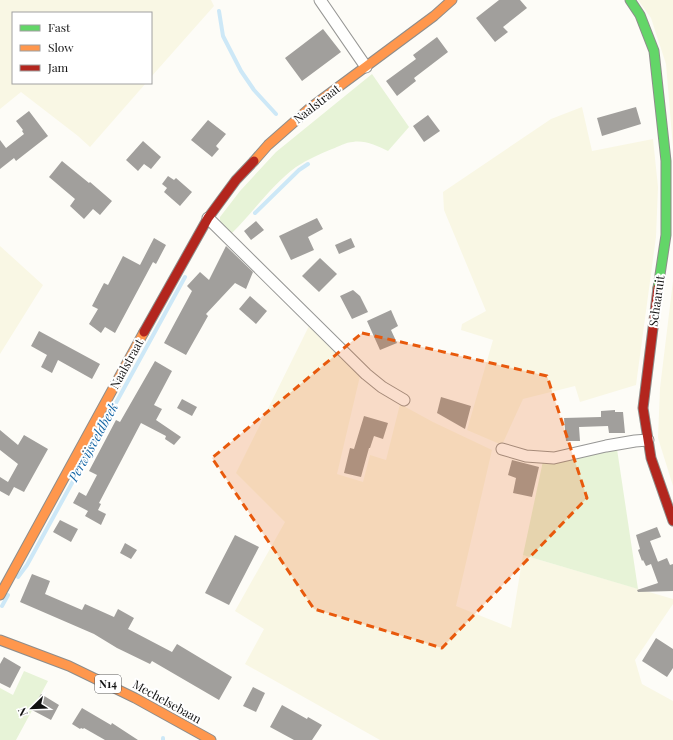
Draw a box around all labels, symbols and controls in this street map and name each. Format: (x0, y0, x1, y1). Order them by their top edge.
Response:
legend (12, 12, 152, 84)
text: Fast (48, 19, 71, 35)
text: Slow (48, 39, 74, 55)
text: Jam (47, 59, 69, 75)
street label: Naalstraat (290, 80, 343, 126)
street label: Schaaruit (645, 274, 668, 327)
street label: Naalstraat (106, 335, 147, 391)
water label: Perwijsveldbeek (63, 399, 121, 485)
road number: N14 (95, 675, 121, 693)
street label: Mechelsebaan (130, 676, 205, 727)
north arrow (12, 688, 52, 728)
text: N (14, 705, 31, 719)

